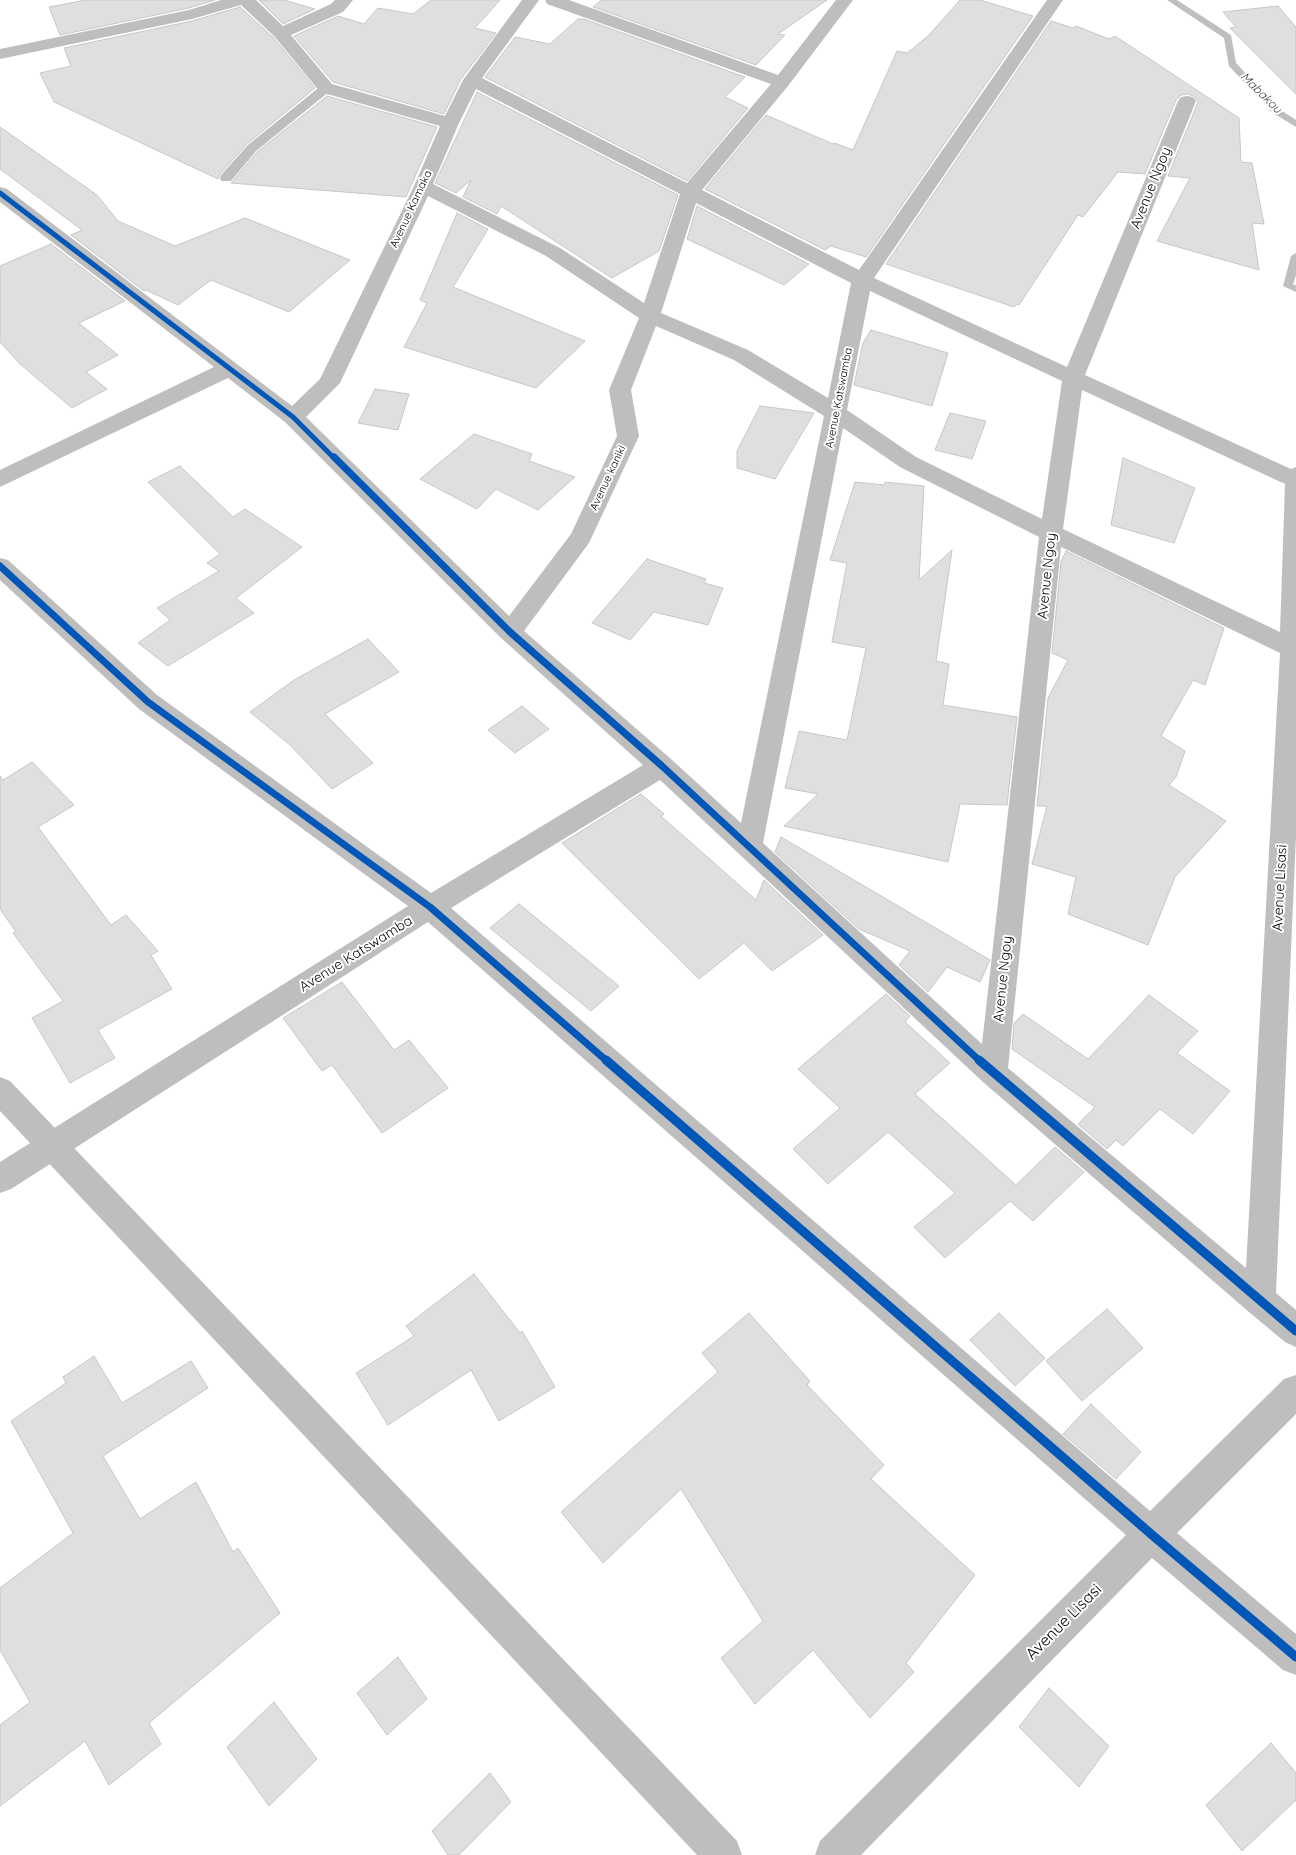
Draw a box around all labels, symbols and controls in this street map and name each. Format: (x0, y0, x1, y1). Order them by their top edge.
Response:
water label: Mabakou (1238, 70, 1284, 116)
street label: Avenue Ngoy (1127, 145, 1175, 231)
street label: Avenue Kamaka (387, 168, 435, 250)
street label: Avenue Katswamba (823, 347, 855, 449)
street label: Avenue kaniki (587, 443, 629, 513)
street label: Avenue Ngoy (1034, 532, 1060, 620)
street label: Avenue Lisasi (1269, 844, 1291, 932)
street label: Avenue Katswamba (296, 912, 416, 996)
street label: Avenue Ngoy (990, 935, 1016, 1023)
street label: Avenue Lisasi (1022, 1580, 1106, 1664)

